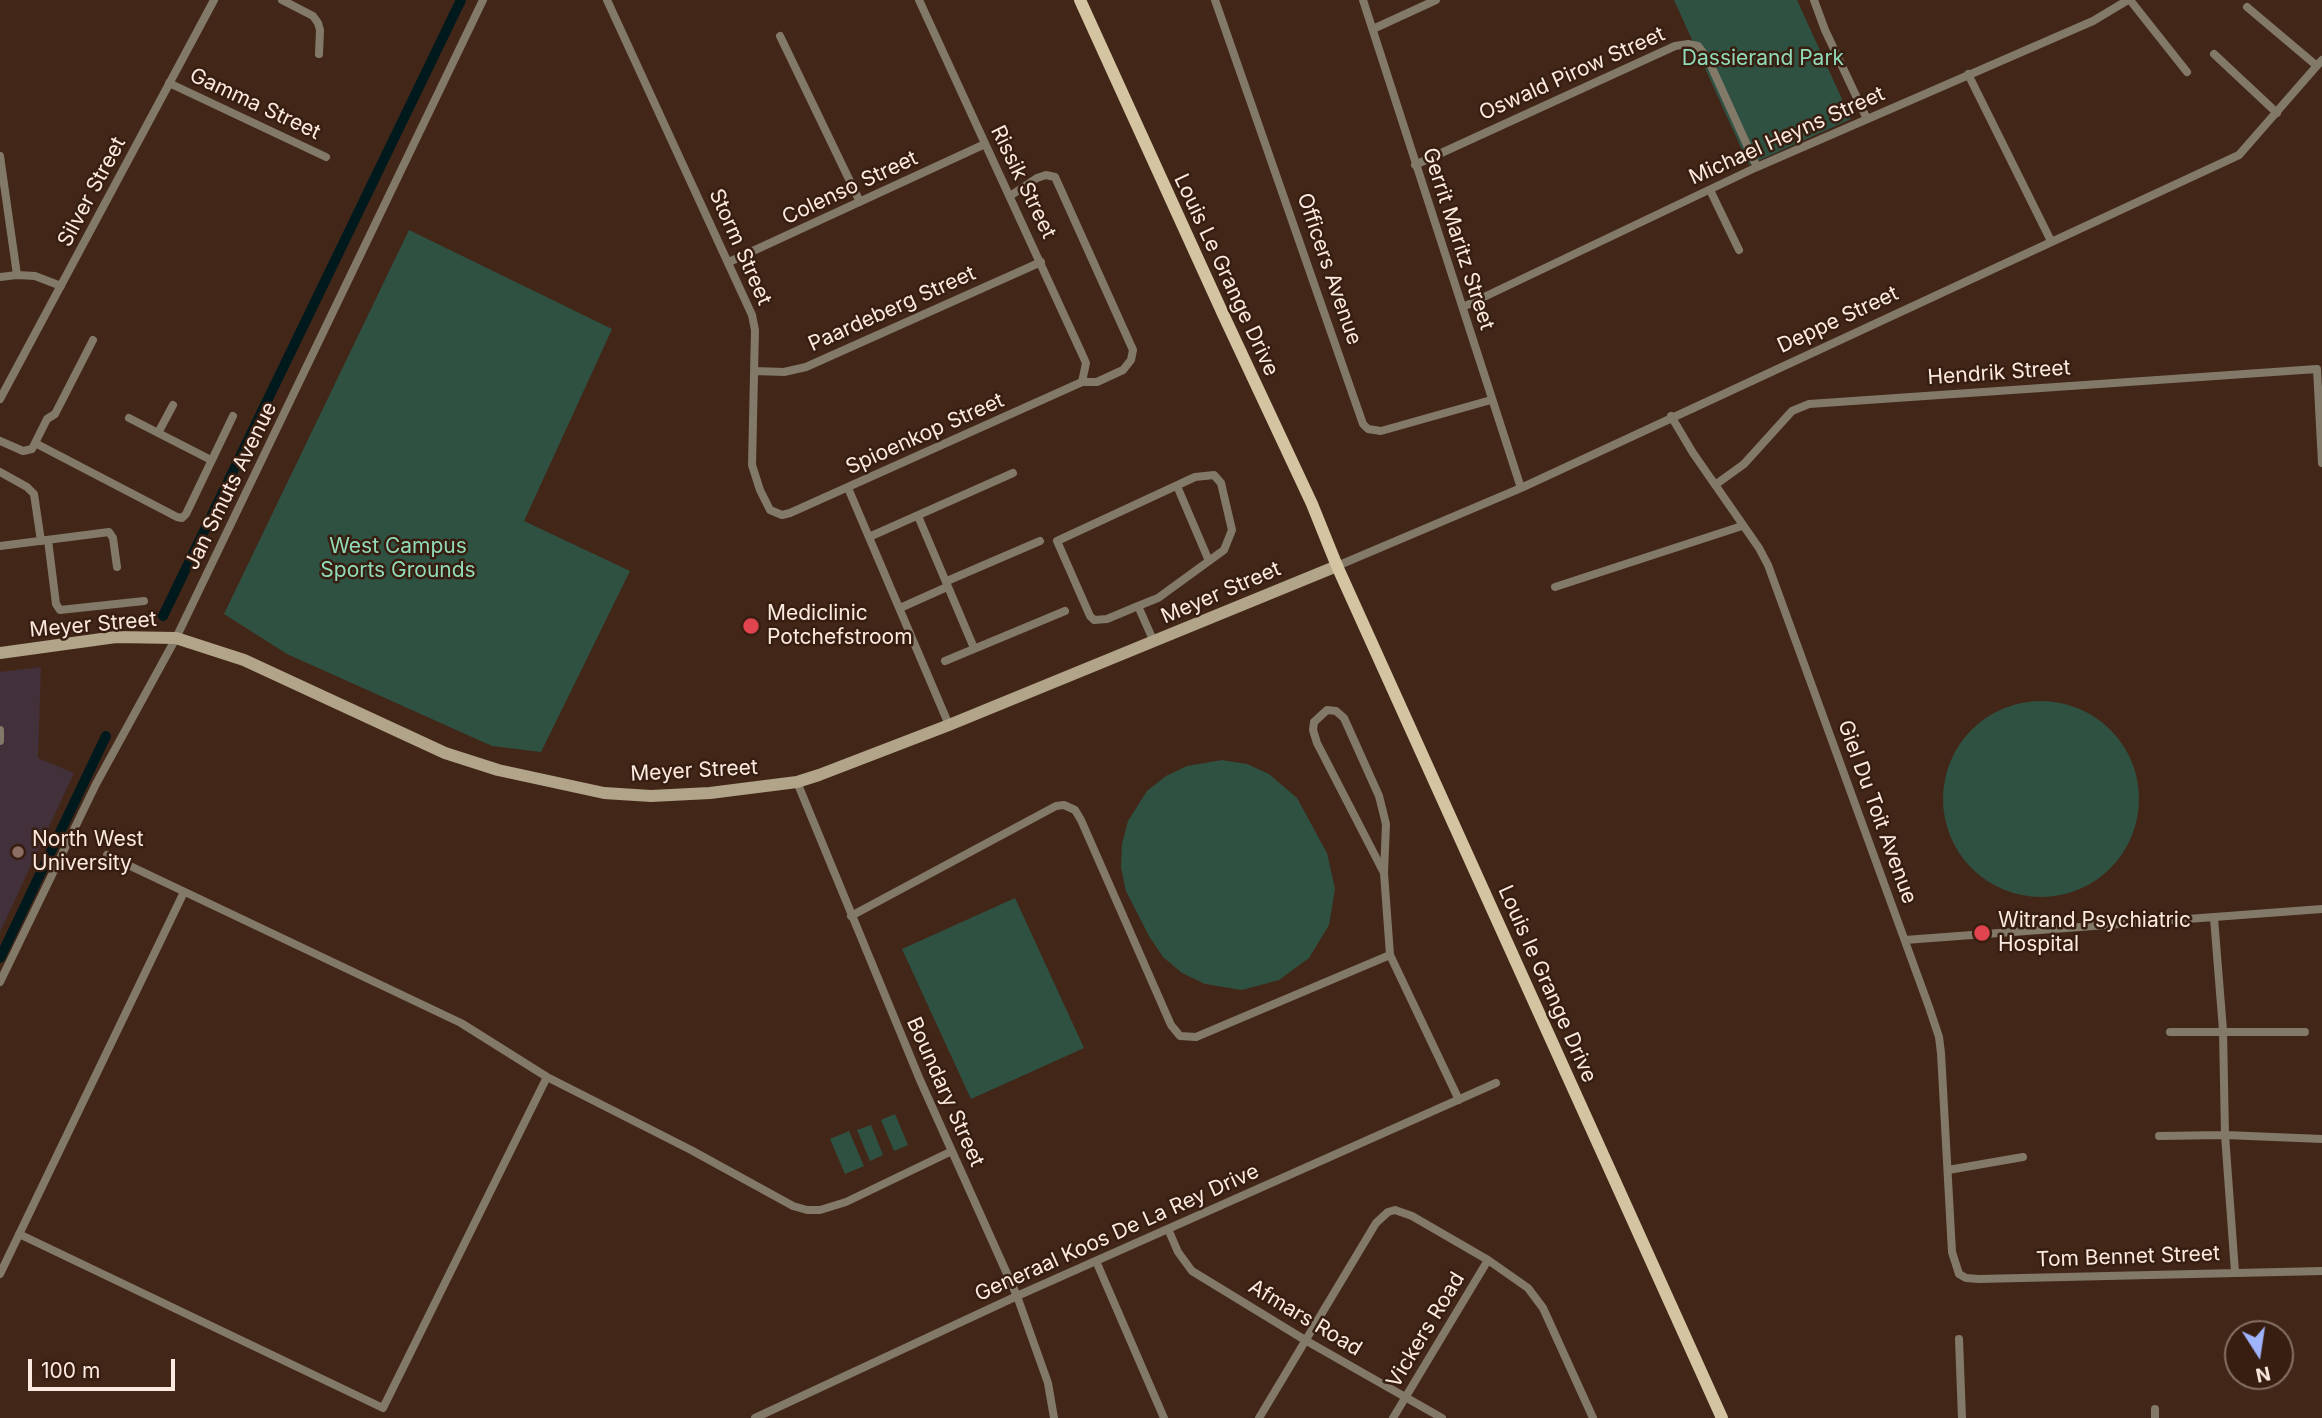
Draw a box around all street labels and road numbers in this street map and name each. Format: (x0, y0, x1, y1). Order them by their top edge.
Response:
street label: Oswald Pirow Street (1475, 22, 1669, 126)
street label: Gamma Street (186, 63, 324, 145)
street label: Michael Heyns Street (1685, 81, 1889, 191)
street label: Rissik Street (985, 121, 1061, 243)
street label: Silver Street (53, 133, 131, 251)
street label: Gerrit Maritz Street (1417, 145, 1499, 333)
street label: Colenso Street (778, 146, 922, 230)
street label: Louis Le Grange Drive (1168, 170, 1284, 380)
street label: Storm Street (703, 185, 777, 309)
street label: Officers Avenue (1291, 190, 1367, 348)
street label: Paardeberg Street (804, 261, 980, 357)
street label: Deppe Street (1774, 281, 1902, 359)
street label: Hendrik Street (1927, 355, 2071, 391)
street label: Spioenkop Street (842, 388, 1008, 480)
street label: Jan Smuts Avenue (179, 398, 283, 574)
street label: Meyer Street (1157, 556, 1285, 630)
street label: Meyer Street (28, 607, 158, 643)
street label: Giel Du Toit Avenue (1832, 717, 1922, 907)
street label: Meyer Street (630, 755, 758, 787)
street label: Louis le Grange Drive (1492, 882, 1602, 1086)
street label: Boundary Street (901, 1013, 989, 1171)
street label: Generaal Koos De La Rey Drive (971, 1159, 1263, 1307)
street label: Tom Bennet Street (2036, 1241, 2220, 1273)
street label: Vickers Road (1382, 1268, 1470, 1392)
street label: Afmars Road (1244, 1274, 1366, 1362)

